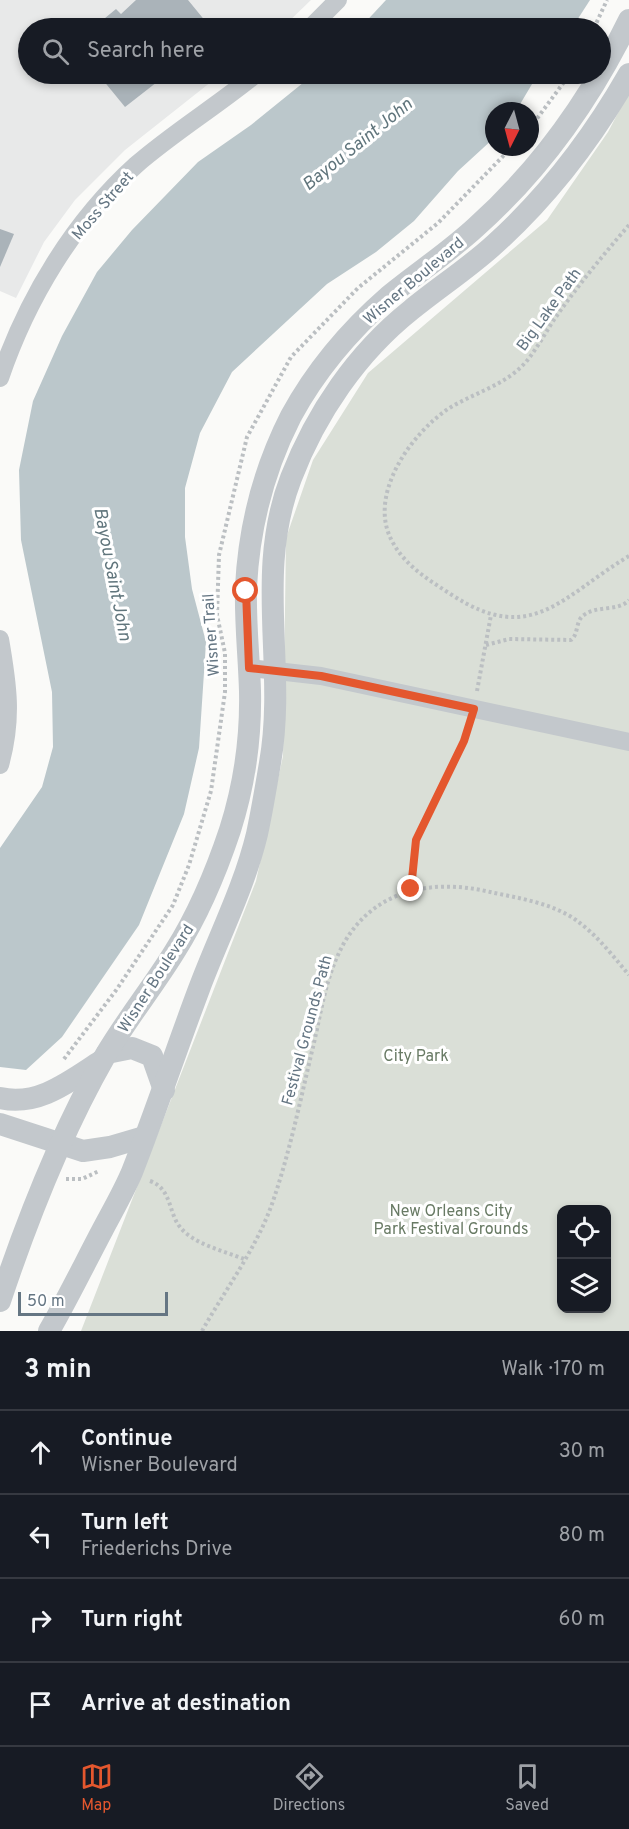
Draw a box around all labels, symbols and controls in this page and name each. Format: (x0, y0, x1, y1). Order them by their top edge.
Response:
search box (18, 18, 611, 84)
icon: search (39, 35, 72, 68)
text: Search here (87, 38, 205, 65)
water label: Bayou Saint John (298, 93, 418, 197)
north arrow (485, 102, 539, 156)
street label: Moss Street (68, 168, 139, 245)
street label: Wisner Boulevard (360, 234, 469, 329)
street label: Big Lake Path (513, 265, 586, 356)
water label: Bayou Saint John (87, 506, 136, 643)
route start (232, 577, 258, 603)
street label: Wisner Trail (199, 593, 225, 677)
route end (397, 875, 423, 901)
street label: Wisner Boulevard (114, 921, 199, 1037)
street label: Festival Grounds Path (278, 953, 338, 1108)
park label: City Park (383, 1047, 449, 1067)
park label: New Orleans City Park Festival Grounds (374, 1202, 528, 1240)
map controls (557, 1205, 611, 1313)
button: locate (557, 1205, 611, 1259)
button: layers (557, 1259, 611, 1313)
scale bar (18, 1289, 168, 1316)
text: 50 m (27, 1292, 65, 1312)
text: 3 min (24, 1354, 92, 1387)
text: Walk · 170 m (501, 1357, 605, 1383)
text: Continue (81, 1426, 172, 1453)
icon: ahead (24, 1436, 57, 1469)
text: 30 m (559, 1439, 605, 1465)
text: Wisner Boulevard (81, 1453, 238, 1479)
text: Turn left (81, 1510, 169, 1537)
icon: left (24, 1520, 57, 1553)
text: 80 m (559, 1523, 605, 1549)
text: Friederichs Drive (81, 1537, 232, 1563)
icon: right (24, 1604, 57, 1637)
text: Turn right (81, 1607, 183, 1634)
text: 60 m (559, 1607, 605, 1633)
icon: arrive (24, 1688, 57, 1721)
text: Arrive at destination (81, 1691, 291, 1718)
tab: Map (80, 1760, 113, 1816)
tab: Directions (273, 1760, 345, 1816)
tab: Saved (505, 1760, 549, 1816)

